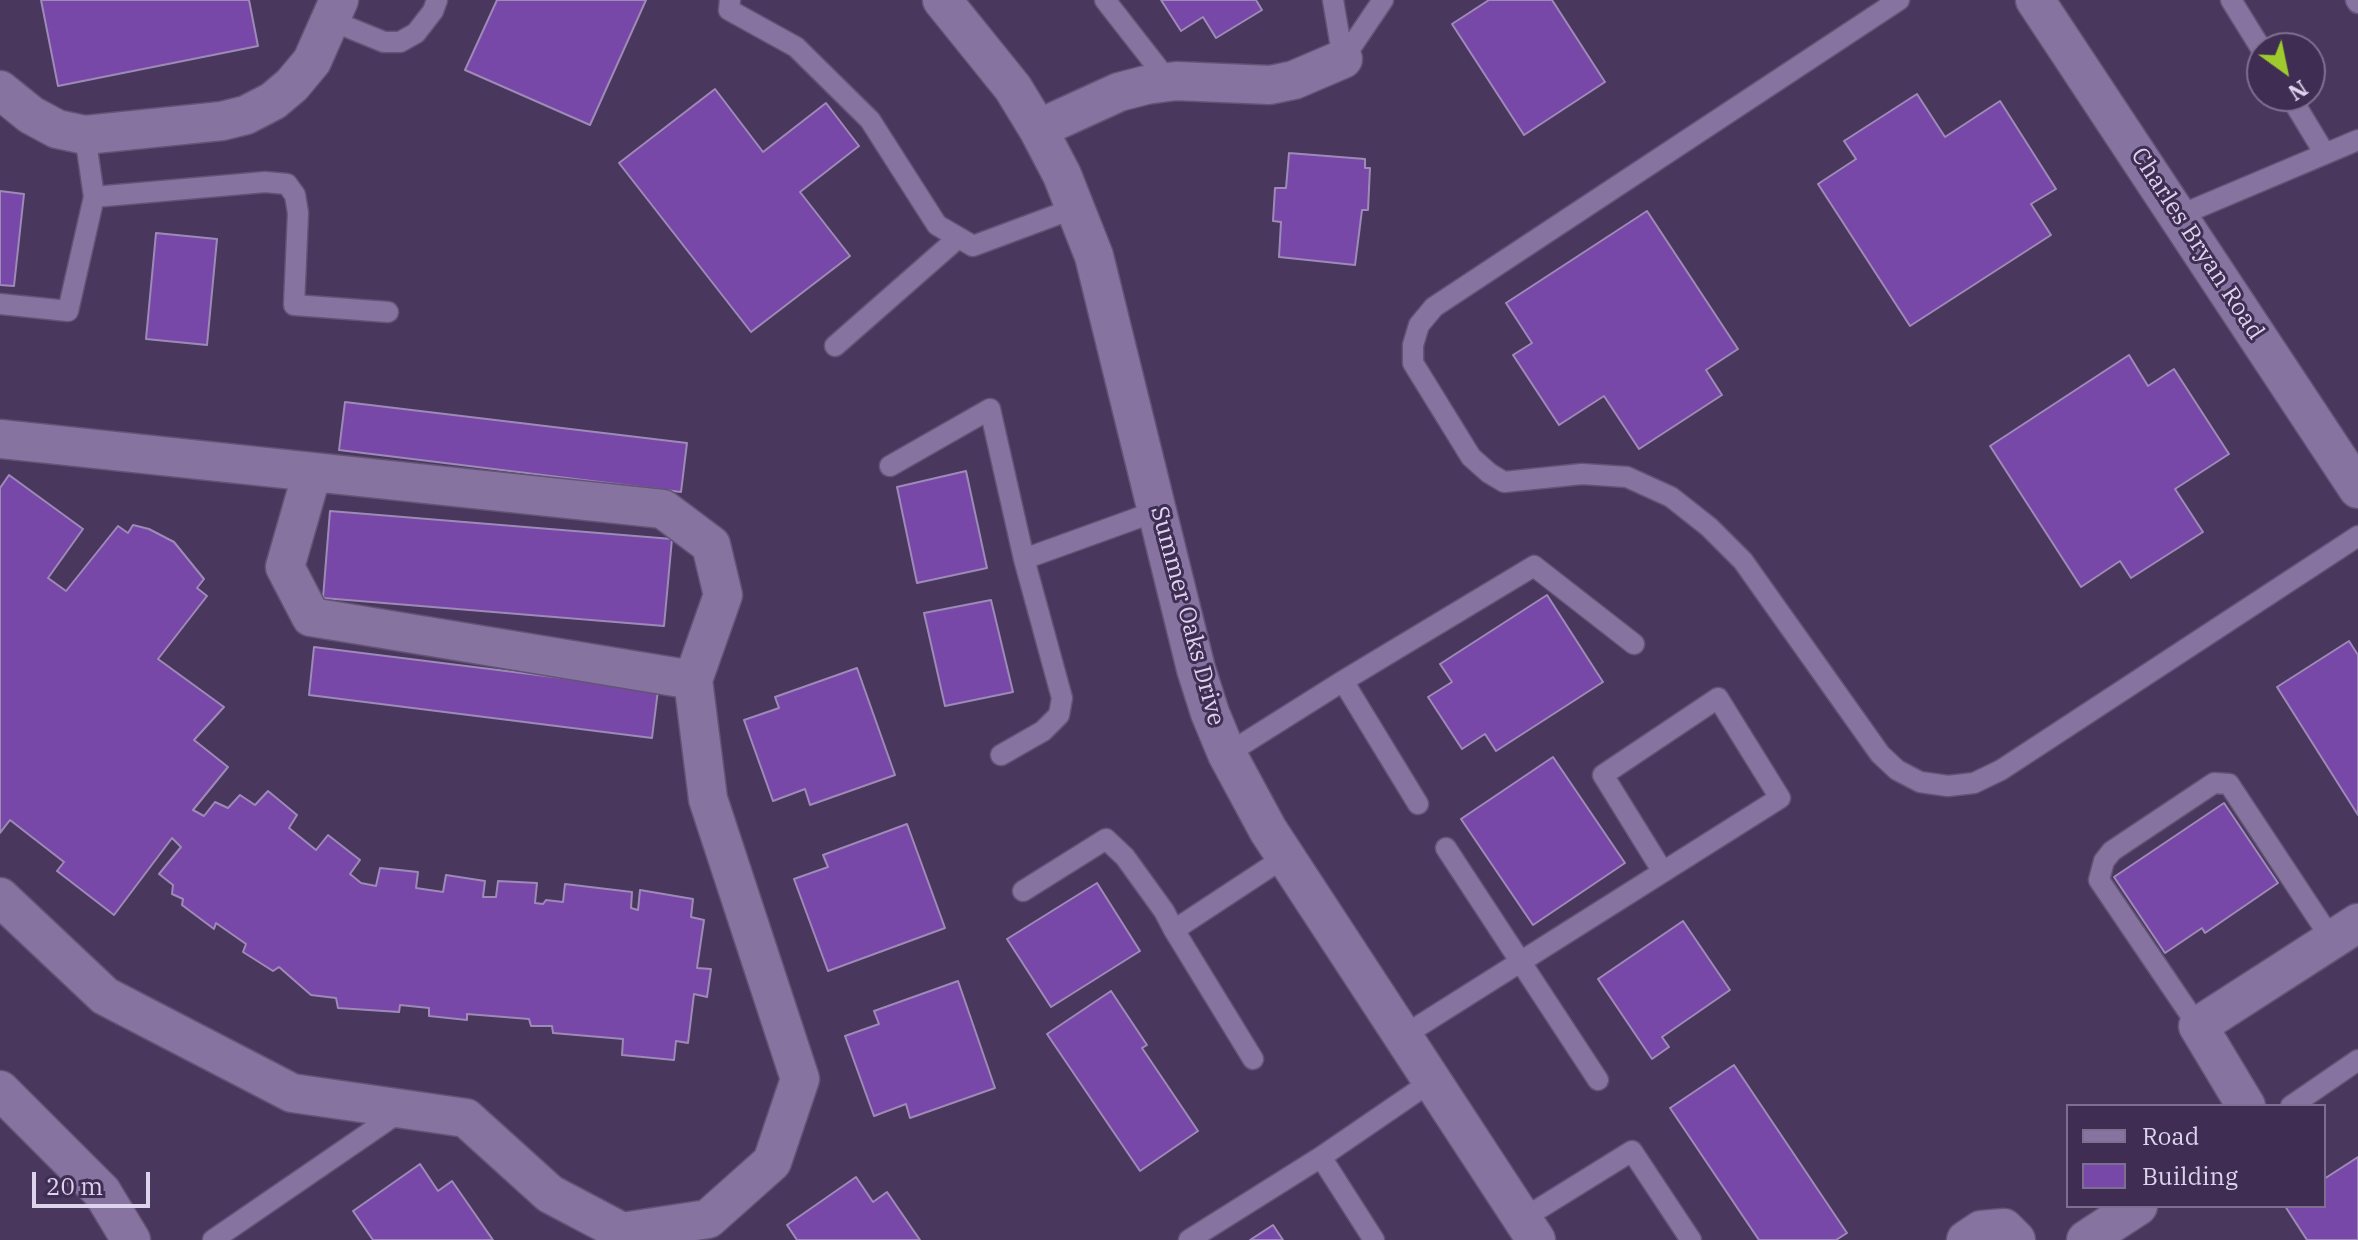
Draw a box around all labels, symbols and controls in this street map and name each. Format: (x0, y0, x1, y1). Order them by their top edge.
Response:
north arrow (2246, 32, 2326, 112)
text: N (2283, 74, 2313, 108)
street label: Charles Bryan Road (2124, 143, 2270, 345)
street label: Summer Oaks Drive (1144, 503, 1230, 729)
legend (2066, 1104, 2326, 1208)
text: Road (2142, 1120, 2199, 1152)
scale bar (36, 1156, 154, 1206)
text: Building (2142, 1160, 2238, 1192)
text: 20 m (46, 1170, 103, 1202)

